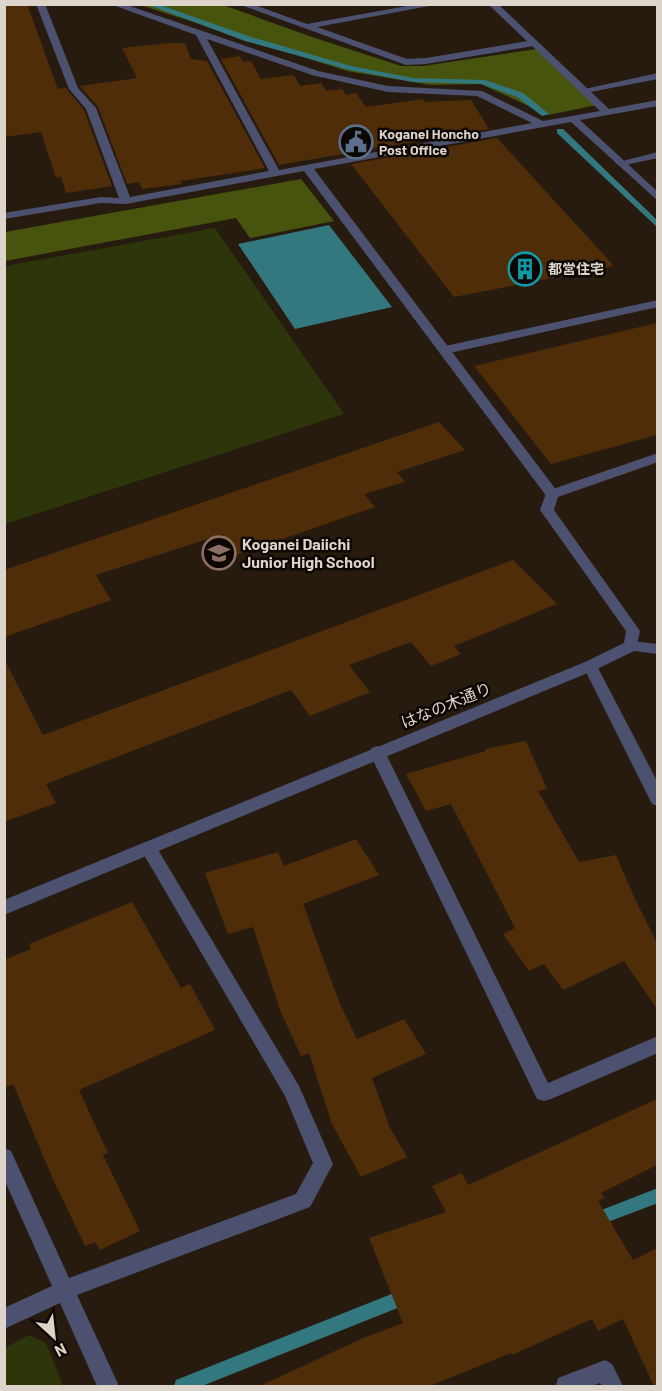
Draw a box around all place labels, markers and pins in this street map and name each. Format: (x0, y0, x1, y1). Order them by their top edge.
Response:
public building icon: Koganei Honcho Post Office (338, 124, 374, 160)
place label: Koganei Honcho Post Office (379, 125, 479, 158)
building icon: 都営住宅 (507, 251, 543, 287)
place label: 都営住宅 (548, 260, 604, 277)
place label: Koganei Daiichi Junior High School (242, 534, 375, 571)
school or university icon: Koganei Daiichi Junior High School (201, 535, 237, 571)

